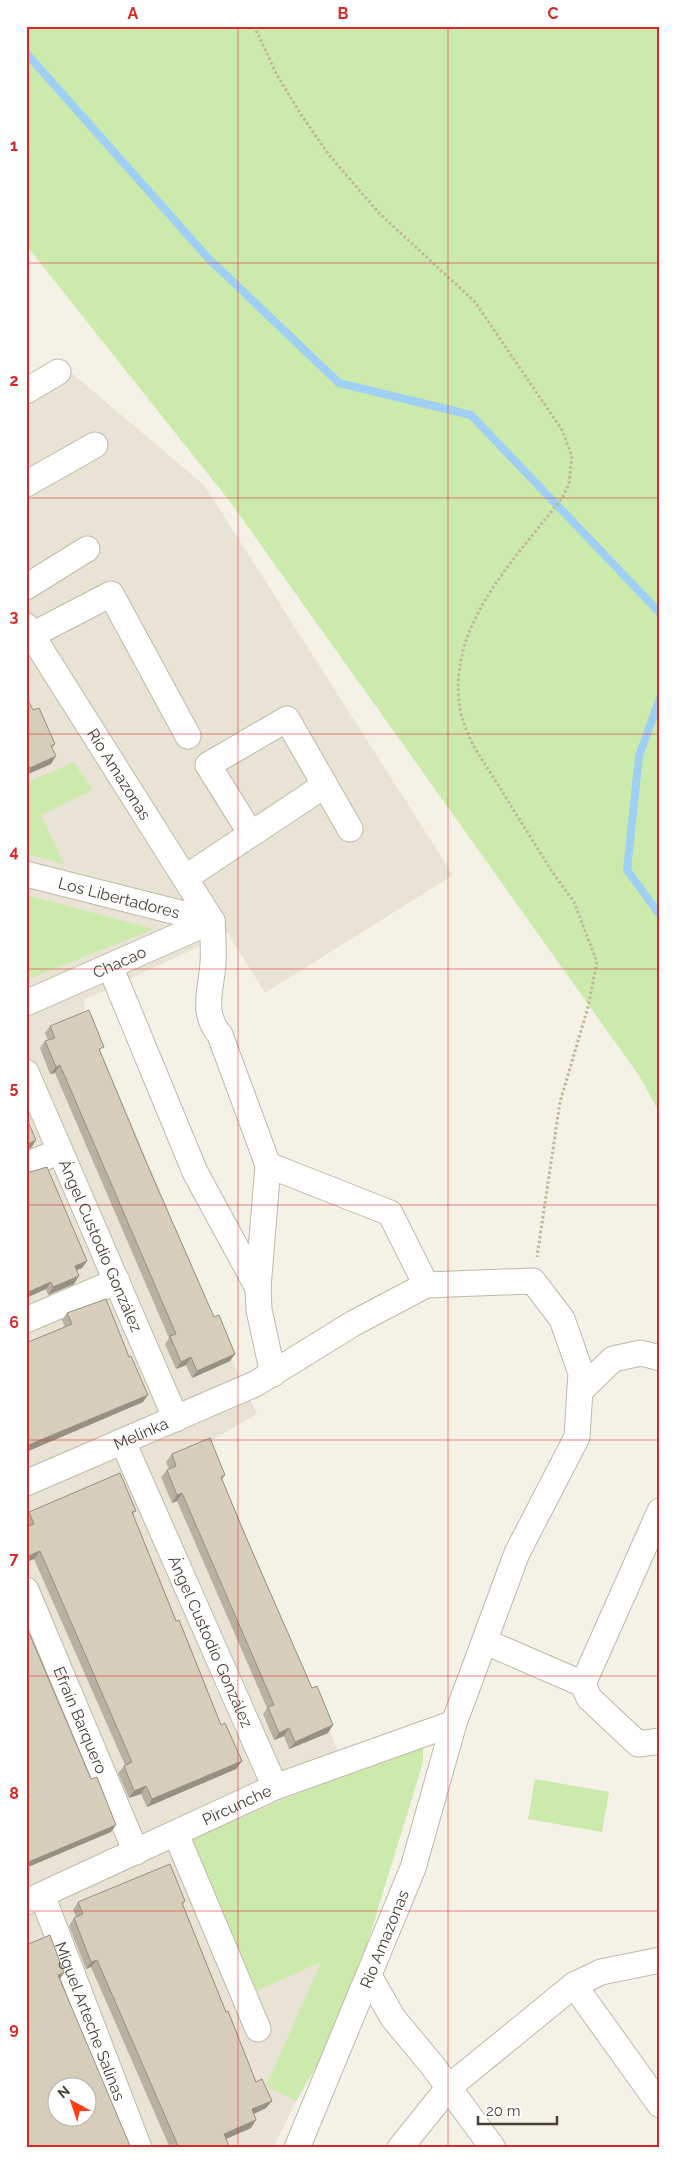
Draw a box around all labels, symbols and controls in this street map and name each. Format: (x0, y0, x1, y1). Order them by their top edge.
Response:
text: A (128, 4, 139, 23)
text: B (338, 4, 349, 23)
text: C (548, 4, 559, 23)
text: 1 (10, 136, 18, 155)
text: 2 (9, 371, 19, 390)
text: 3 (10, 607, 19, 626)
street label: Río Amazonas (83, 725, 155, 824)
text: 4 (9, 842, 19, 861)
street label: Los Libertadores (56, 874, 182, 923)
street label: Chacao (90, 942, 149, 982)
text: 5 (10, 1078, 19, 1097)
street label: Ángel Custodio González (55, 1156, 146, 1335)
text: 6 (9, 1313, 19, 1332)
street label: Melinka (111, 1414, 171, 1454)
text: 7 (10, 1549, 19, 1568)
street label: Ángel Custodio González (164, 1552, 257, 1731)
street label: Efraín Barquero (49, 1664, 111, 1777)
street label: Pircunche (199, 1781, 274, 1829)
text: 8 (9, 1784, 19, 1803)
street label: Río Amazonas (356, 1887, 413, 1991)
street label: Miguel Arteche Salinas (51, 1939, 129, 2104)
text: 9 (9, 2019, 19, 2038)
north arrow (48, 2076, 98, 2126)
text: N (54, 2082, 73, 2102)
scale bar (478, 2094, 557, 2126)
text: 20 m (486, 2102, 521, 2120)

